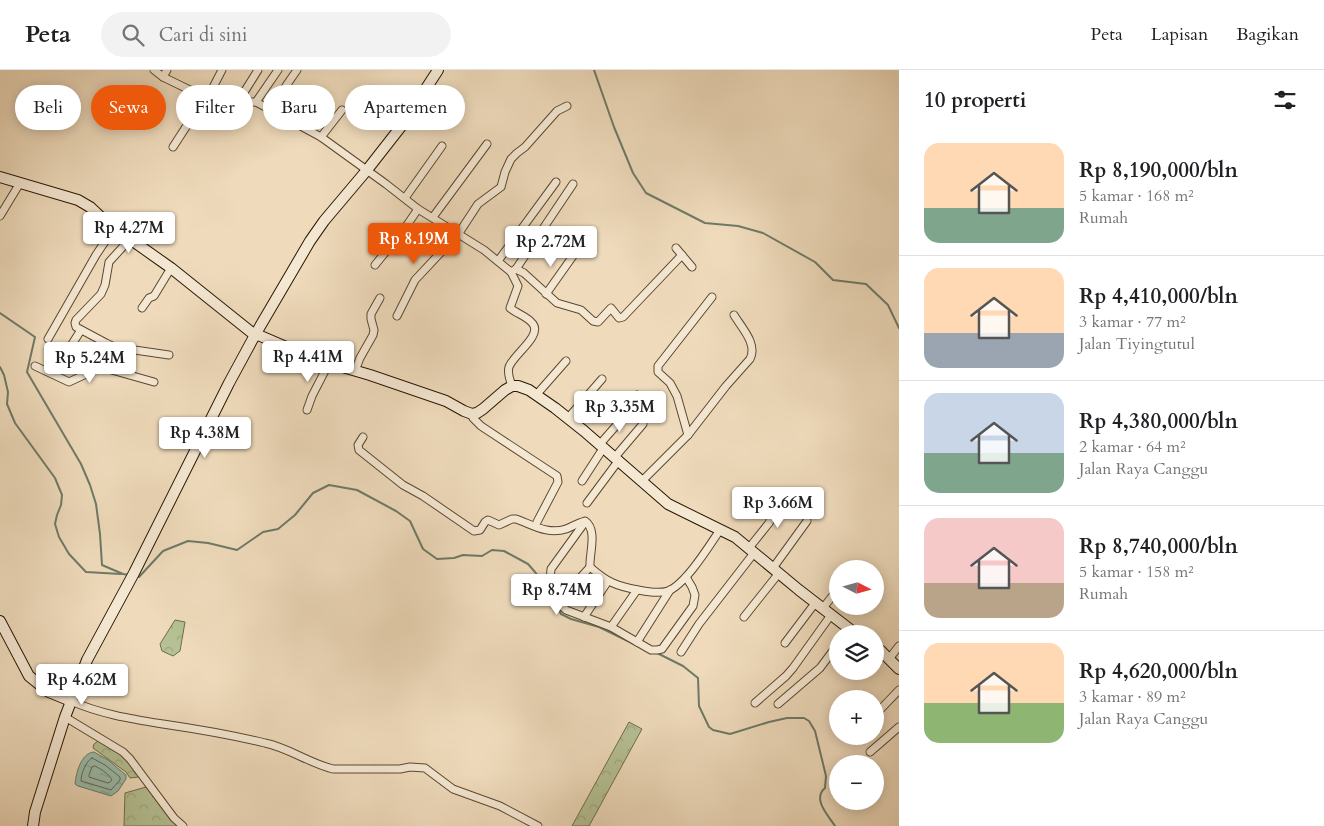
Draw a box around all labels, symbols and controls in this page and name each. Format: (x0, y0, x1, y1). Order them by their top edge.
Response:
search box (101, 12, 451, 57)
text: Peta (25, 18, 71, 51)
icon: search (119, 21, 147, 49)
text: Cari di sini (159, 22, 247, 48)
text: Peta (1091, 22, 1123, 47)
text: Lapisan (1151, 22, 1208, 47)
text: Bagikan (1236, 22, 1299, 47)
chip: Beli (15, 85, 81, 130)
chip: Sewa (91, 85, 166, 130)
chip: Filter (176, 85, 253, 130)
chip: Baru (263, 85, 335, 130)
chip: Apartemen (345, 85, 465, 130)
text: 10 properti (924, 86, 1026, 115)
icon: filters (1271, 86, 1299, 114)
text: Rp 8,190,000/bln (1079, 156, 1238, 185)
icon: home (964, 163, 1024, 223)
text: 5 kamar · 168 m² (1079, 185, 1194, 207)
text: Rumah (1079, 207, 1128, 229)
pin: Rp 4.27M (77, 212, 181, 254)
text: Rp 4.27M (94, 217, 164, 239)
pin: Rp 8.19M (362, 222, 466, 265)
pin: Rp 2.72M (499, 226, 603, 268)
text: Rp 8.19M (379, 228, 449, 250)
text: Rp 2.72M (516, 231, 586, 253)
text: Rp 4,410,000/bln (1079, 282, 1238, 311)
icon: home (964, 288, 1024, 348)
text: 3 kamar · 77 m² (1079, 311, 1185, 333)
text: Jalan Tiyingtutul (1079, 333, 1195, 355)
pin: Rp 4.41M (256, 340, 360, 383)
pin: Rp 5.24M (38, 342, 142, 384)
text: Rp 4.41M (273, 346, 343, 368)
text: Rp 5.24M (55, 347, 125, 369)
pin: Rp 3.35M (568, 390, 672, 433)
text: Rp 3.35M (585, 396, 655, 418)
text: Rp 4,380,000/bln (1079, 407, 1238, 436)
icon: home (964, 413, 1024, 473)
pin: Rp 4.38M (153, 416, 257, 459)
text: Rp 4.38M (170, 422, 240, 444)
text: 2 kamar · 64 m² (1079, 436, 1185, 458)
text: Jalan Raya Canggu (1079, 458, 1208, 480)
pin: Rp 3.66M (726, 486, 830, 529)
text: Rp 3.66M (743, 492, 813, 514)
text: Rp 8,740,000/bln (1079, 532, 1238, 561)
icon: home (964, 538, 1024, 598)
north arrow (829, 560, 884, 615)
map controls (829, 560, 884, 810)
text: 5 kamar · 158 m² (1079, 561, 1194, 583)
pin: Rp 8.74M (505, 574, 609, 616)
text: Rp 8.74M (522, 579, 592, 601)
text: Rumah (1079, 583, 1128, 605)
button: layers (829, 625, 884, 680)
text: Rp 4,620,000/bln (1079, 657, 1238, 686)
icon: home (964, 663, 1024, 723)
pin: Rp 4.62M (30, 664, 134, 706)
text: Rp 4.62M (47, 669, 117, 691)
text: 3 kamar · 89 m² (1079, 686, 1185, 708)
button: + (829, 690, 884, 745)
text: Jalan Raya Canggu (1079, 708, 1208, 730)
button: − (829, 755, 884, 810)

